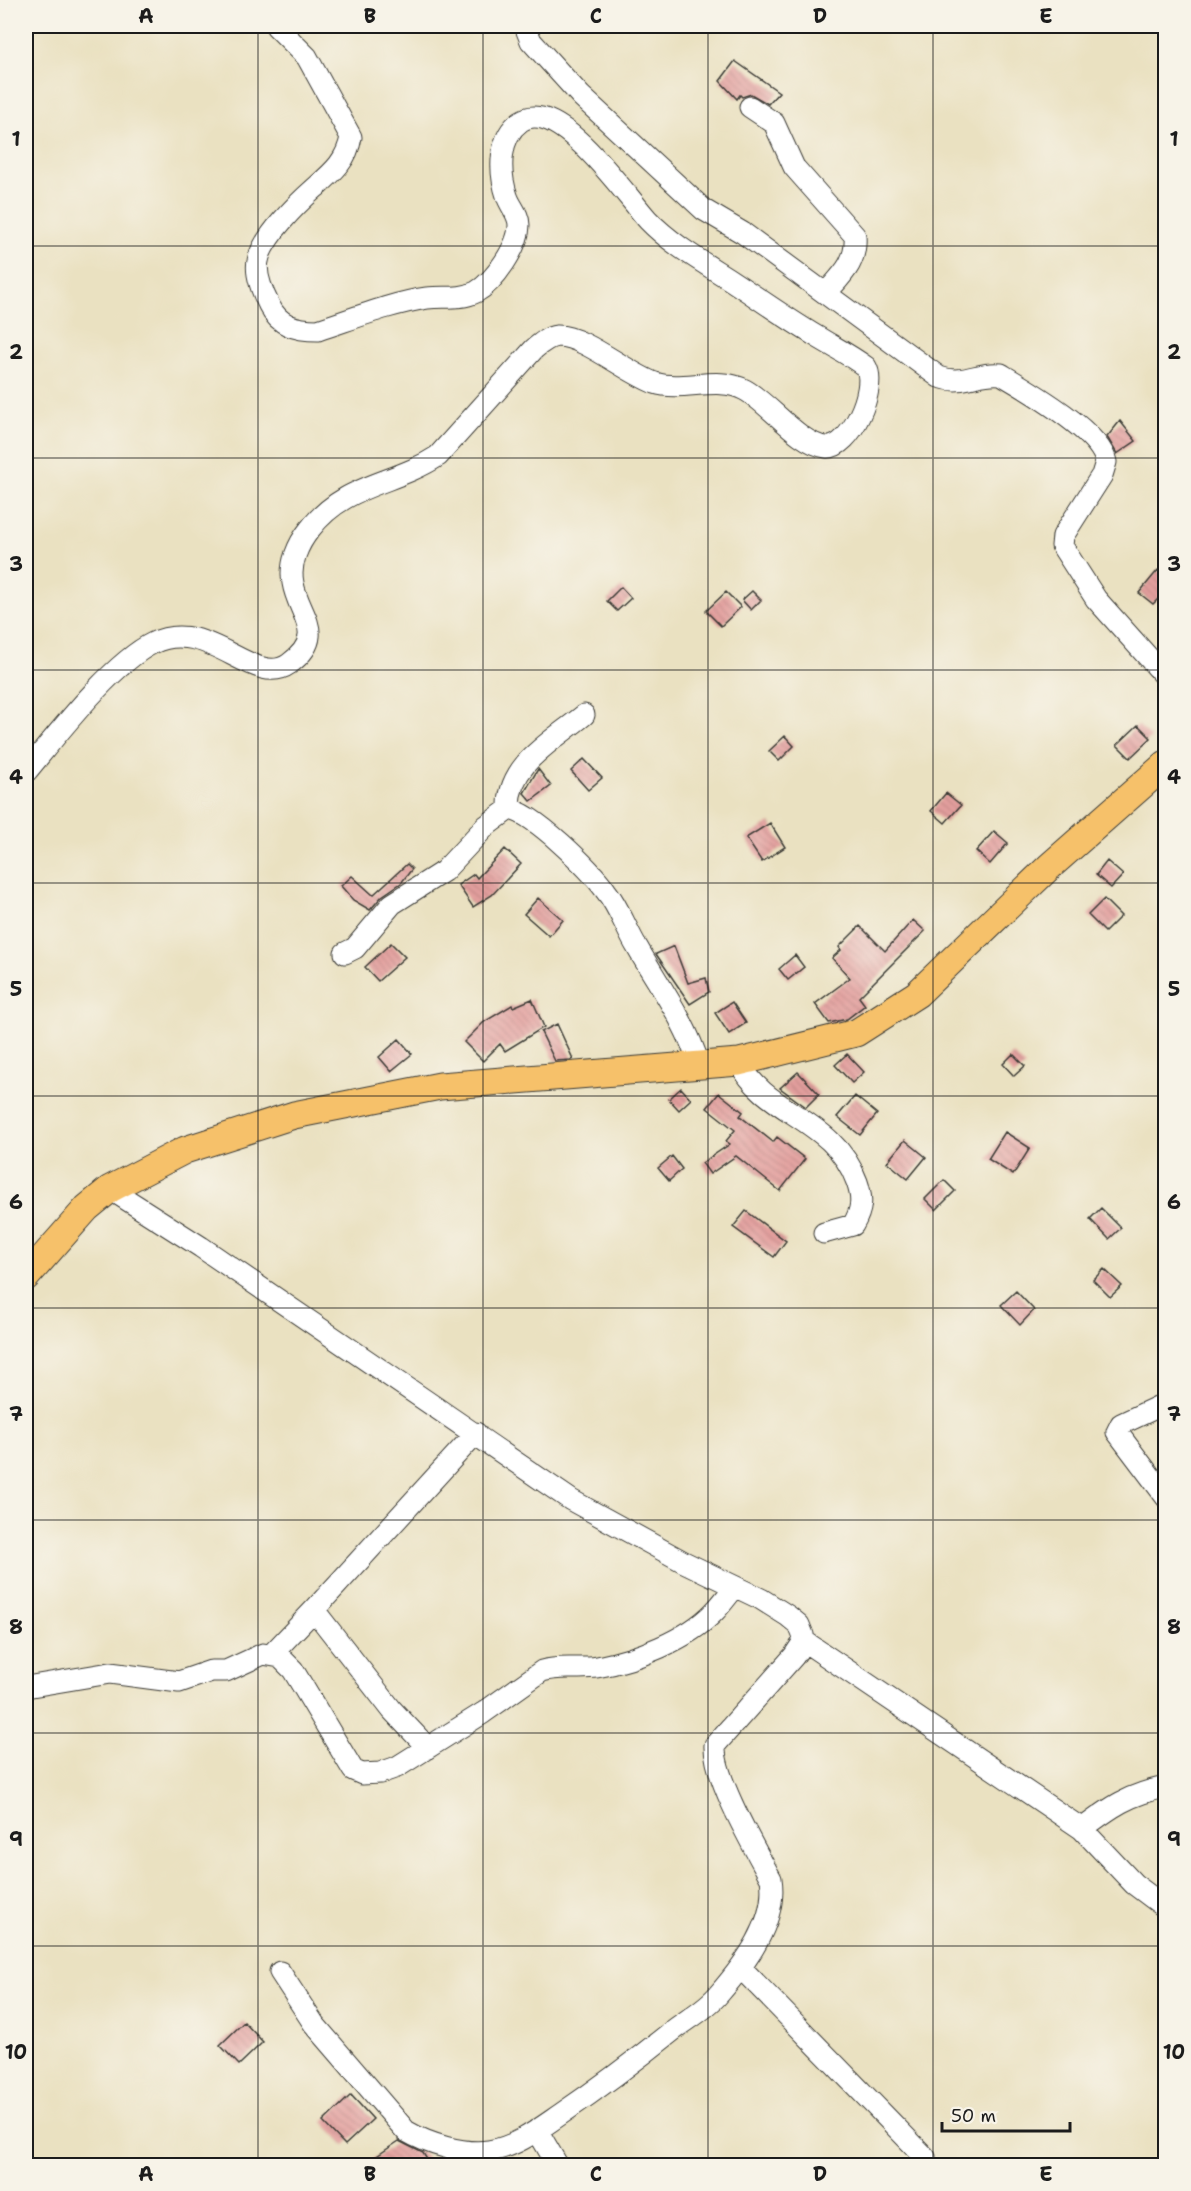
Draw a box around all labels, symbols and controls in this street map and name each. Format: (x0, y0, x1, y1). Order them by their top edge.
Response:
text: A (138, 3, 154, 29)
text: B (364, 3, 376, 29)
text: C (590, 3, 602, 29)
text: D (813, 3, 827, 29)
text: E (1039, 3, 1053, 29)
text: 1 (11, 126, 21, 152)
text: 1 (1169, 126, 1179, 152)
text: 2 (9, 339, 23, 365)
text: 2 (1167, 339, 1181, 365)
text: 3 (9, 551, 23, 577)
text: 3 (1167, 551, 1181, 577)
text: 4 (9, 764, 23, 790)
text: 4 (1167, 764, 1181, 790)
text: 5 (10, 976, 22, 1002)
text: 5 (1168, 976, 1180, 1002)
text: 6 (9, 1189, 23, 1215)
text: 6 (1167, 1189, 1181, 1215)
text: 7 (9, 1401, 23, 1427)
text: 7 (1167, 1401, 1181, 1427)
text: 8 (9, 1614, 23, 1640)
text: 8 (1167, 1614, 1181, 1640)
text: 9 (9, 1826, 23, 1852)
text: 9 (1167, 1826, 1181, 1852)
text: 10 (5, 2039, 27, 2065)
text: 10 (1163, 2039, 1185, 2065)
scale bar (942, 2095, 1070, 2133)
text: 50 m (951, 2104, 996, 2128)
text: A (138, 2161, 154, 2187)
text: B (364, 2161, 376, 2187)
text: C (590, 2161, 602, 2187)
text: D (813, 2161, 827, 2187)
text: E (1039, 2161, 1053, 2187)

